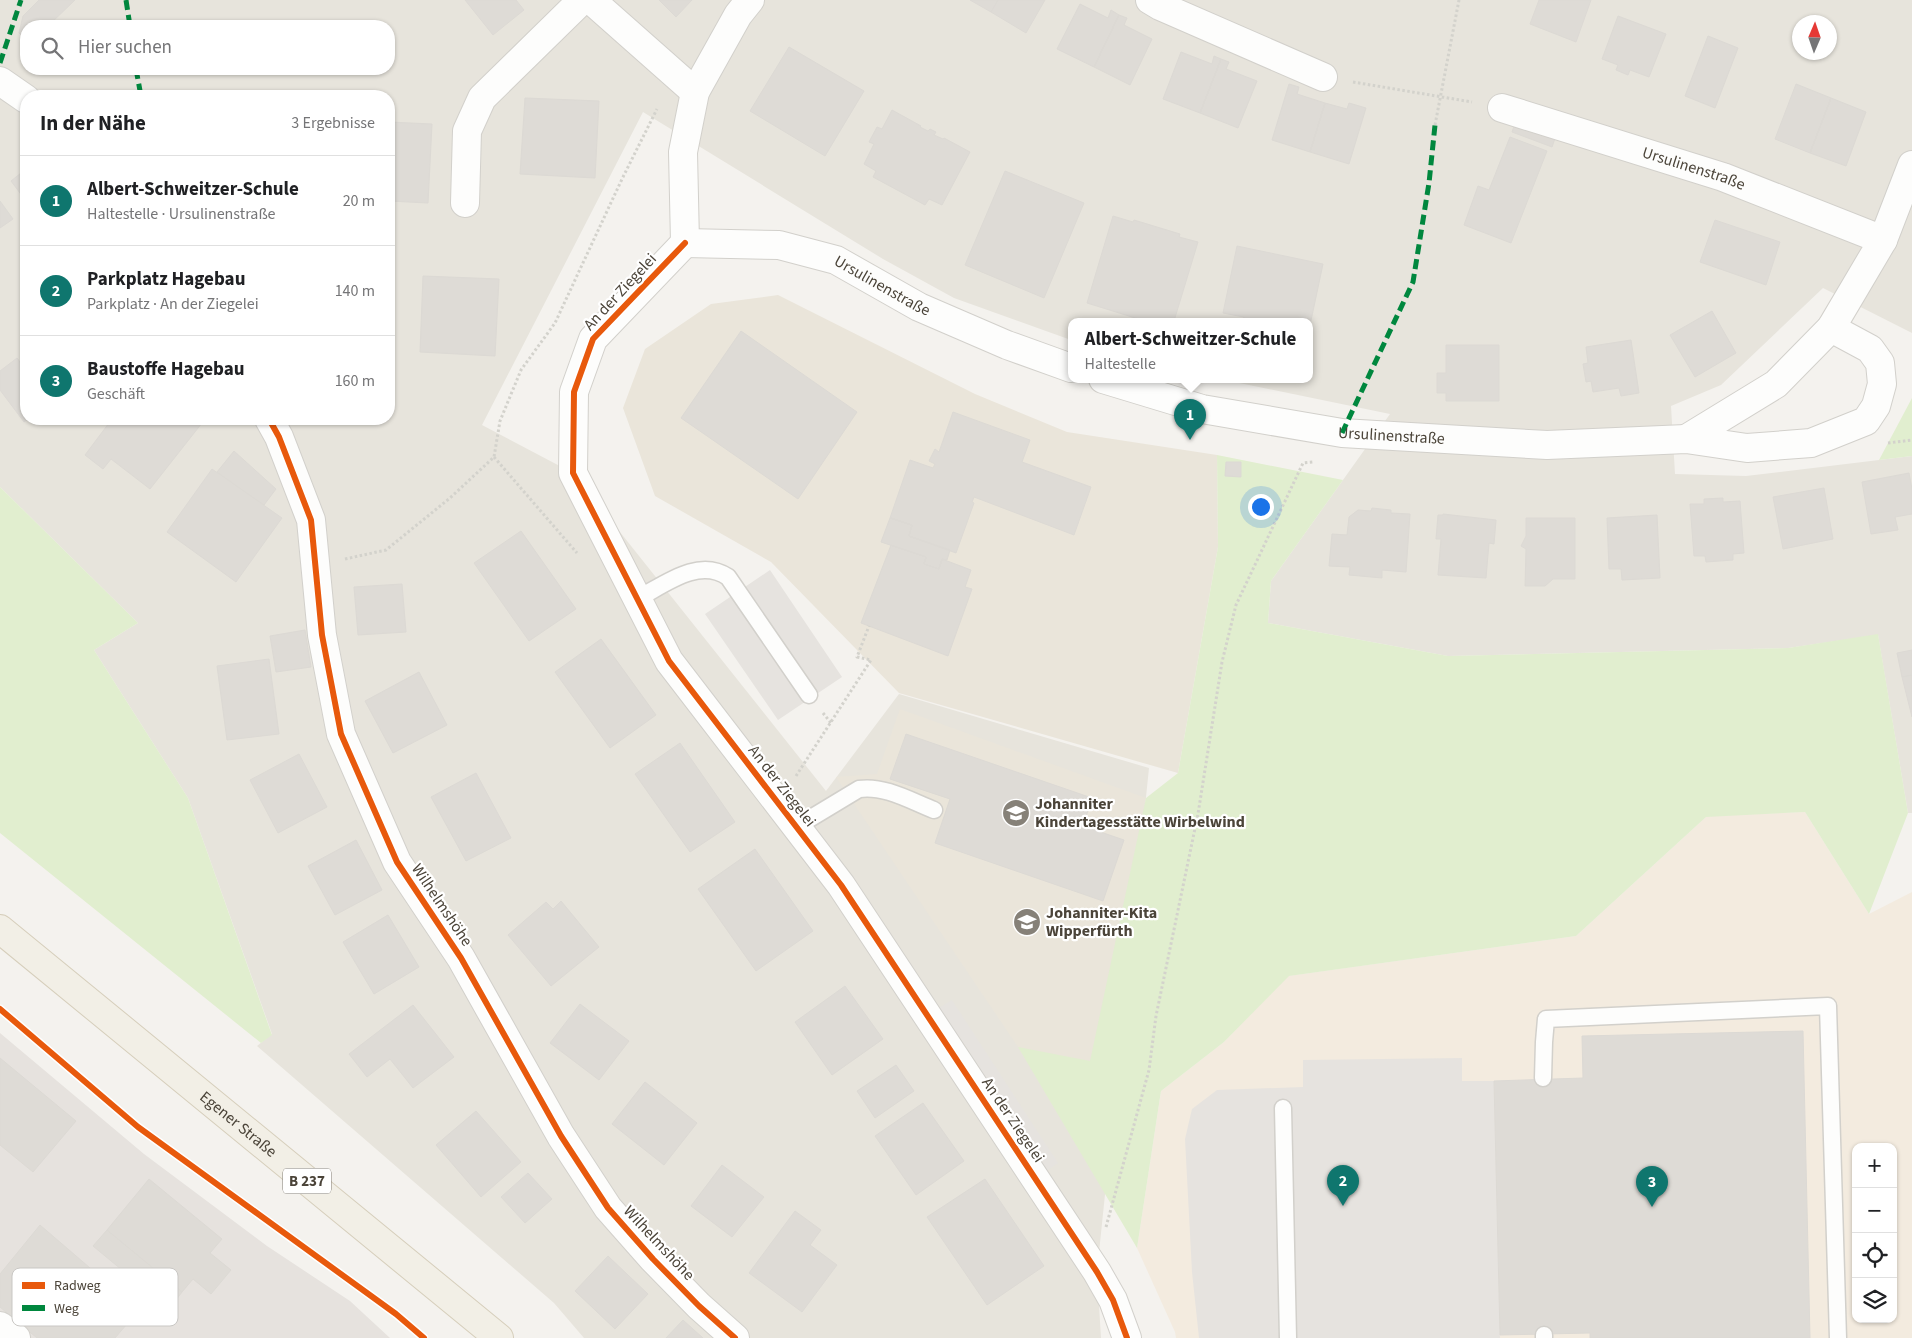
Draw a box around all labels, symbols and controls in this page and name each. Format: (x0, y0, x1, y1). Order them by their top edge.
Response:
north arrow (1792, 15, 1837, 60)
search box (20, 20, 395, 75)
icon: search (38, 34, 66, 62)
text: Hier suchen (78, 34, 172, 61)
text: In der Nähe (40, 108, 146, 138)
text: 3 Ergebnisse (291, 112, 375, 134)
street label: Ursulinenstraße (1640, 141, 1748, 196)
text: Albert-Schweitzer-Schule (87, 176, 299, 203)
text: 1 (52, 190, 60, 212)
text: 20 m (343, 190, 375, 212)
text: Haltestelle · Ursulinenstraße (87, 203, 276, 225)
street label: An der Ziegelei (578, 249, 662, 335)
street label: Ursulinenstraße (830, 250, 934, 322)
text: Parkplatz Hagebau (87, 266, 245, 293)
text: 2 (52, 280, 60, 302)
text: 140 m (335, 280, 375, 302)
text: Parkplatz · An der Ziegelei (87, 293, 259, 315)
popup (1068, 318, 1313, 383)
text: Albert-Schweitzer-Schule (1085, 326, 1296, 353)
text: Haltestelle (1085, 353, 1156, 375)
text: Baustoffe Hagebau (87, 356, 245, 383)
text: 3 (52, 370, 60, 392)
text: 160 m (335, 370, 375, 392)
text: Geschäft (87, 383, 145, 405)
pin: 1 (1174, 399, 1206, 440)
street label: Ursulinenstraße (1337, 422, 1446, 450)
your location (1248, 494, 1274, 520)
street label: An der Ziegelei (743, 741, 821, 831)
place label: Johanniter Kindertagesstätte Wirbelwind (1035, 793, 1245, 833)
school or university icon: Johanniter Kindertagesstätte Wirbelwind (1001, 798, 1031, 828)
street label: Wilhelmshöhe (406, 859, 478, 951)
place label: Johanniter-Kita Wipperfürth (1046, 902, 1157, 942)
school or university icon: Johanniter-Kita Wipperfürth (1012, 907, 1042, 937)
street label: An der Ziegelei (976, 1073, 1050, 1167)
street label: Egener Straße (195, 1086, 281, 1162)
map controls (1852, 1143, 1897, 1323)
button: + (1852, 1143, 1897, 1188)
pin: 2 (1327, 1165, 1359, 1206)
pin: 3 (1636, 1166, 1668, 1207)
road number: B 237 (283, 1168, 331, 1194)
button: − (1852, 1188, 1897, 1233)
street label: Wilhelmshöhe (618, 1201, 700, 1285)
button: locate (1852, 1233, 1897, 1278)
legend (12, 1268, 178, 1326)
text: Radweg (54, 1276, 101, 1296)
button: layers (1852, 1278, 1897, 1323)
text: Weg (54, 1299, 79, 1319)

